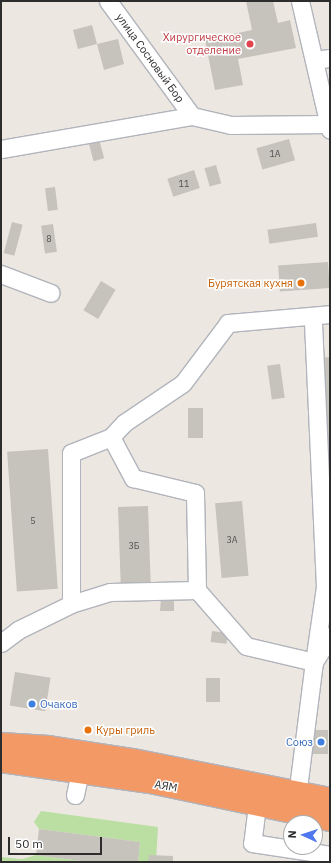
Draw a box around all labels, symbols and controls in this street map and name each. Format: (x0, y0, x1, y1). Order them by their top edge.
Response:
street label: улица Сосновый Бор (113, 11, 187, 105)
place label: Хирургическое отделение (163, 31, 241, 57)
marker: Хирургическое отделение (244, 38, 256, 50)
house number: 1А (269, 149, 281, 159)
house number: 11 (179, 179, 189, 189)
house number: 8 (46, 234, 52, 244)
place label: Бурятская кухня (208, 276, 293, 290)
marker: Бурятская кухня (296, 278, 306, 288)
house number: 5 (30, 516, 36, 526)
house number: 3А (226, 535, 238, 545)
house number: 3Б (128, 541, 140, 551)
place label: Очаков (40, 697, 78, 711)
marker: Очаков (27, 699, 37, 709)
place label: Куры гриль (96, 723, 155, 737)
marker: Куры гриль (83, 725, 93, 735)
place label: Союз (286, 735, 313, 749)
marker: Союз (316, 737, 326, 747)
street label: АЯМ (153, 777, 179, 795)
north arrow (283, 815, 323, 855)
scale bar (10, 829, 104, 855)
text: N (285, 830, 299, 839)
text: 50 m (15, 836, 43, 851)

